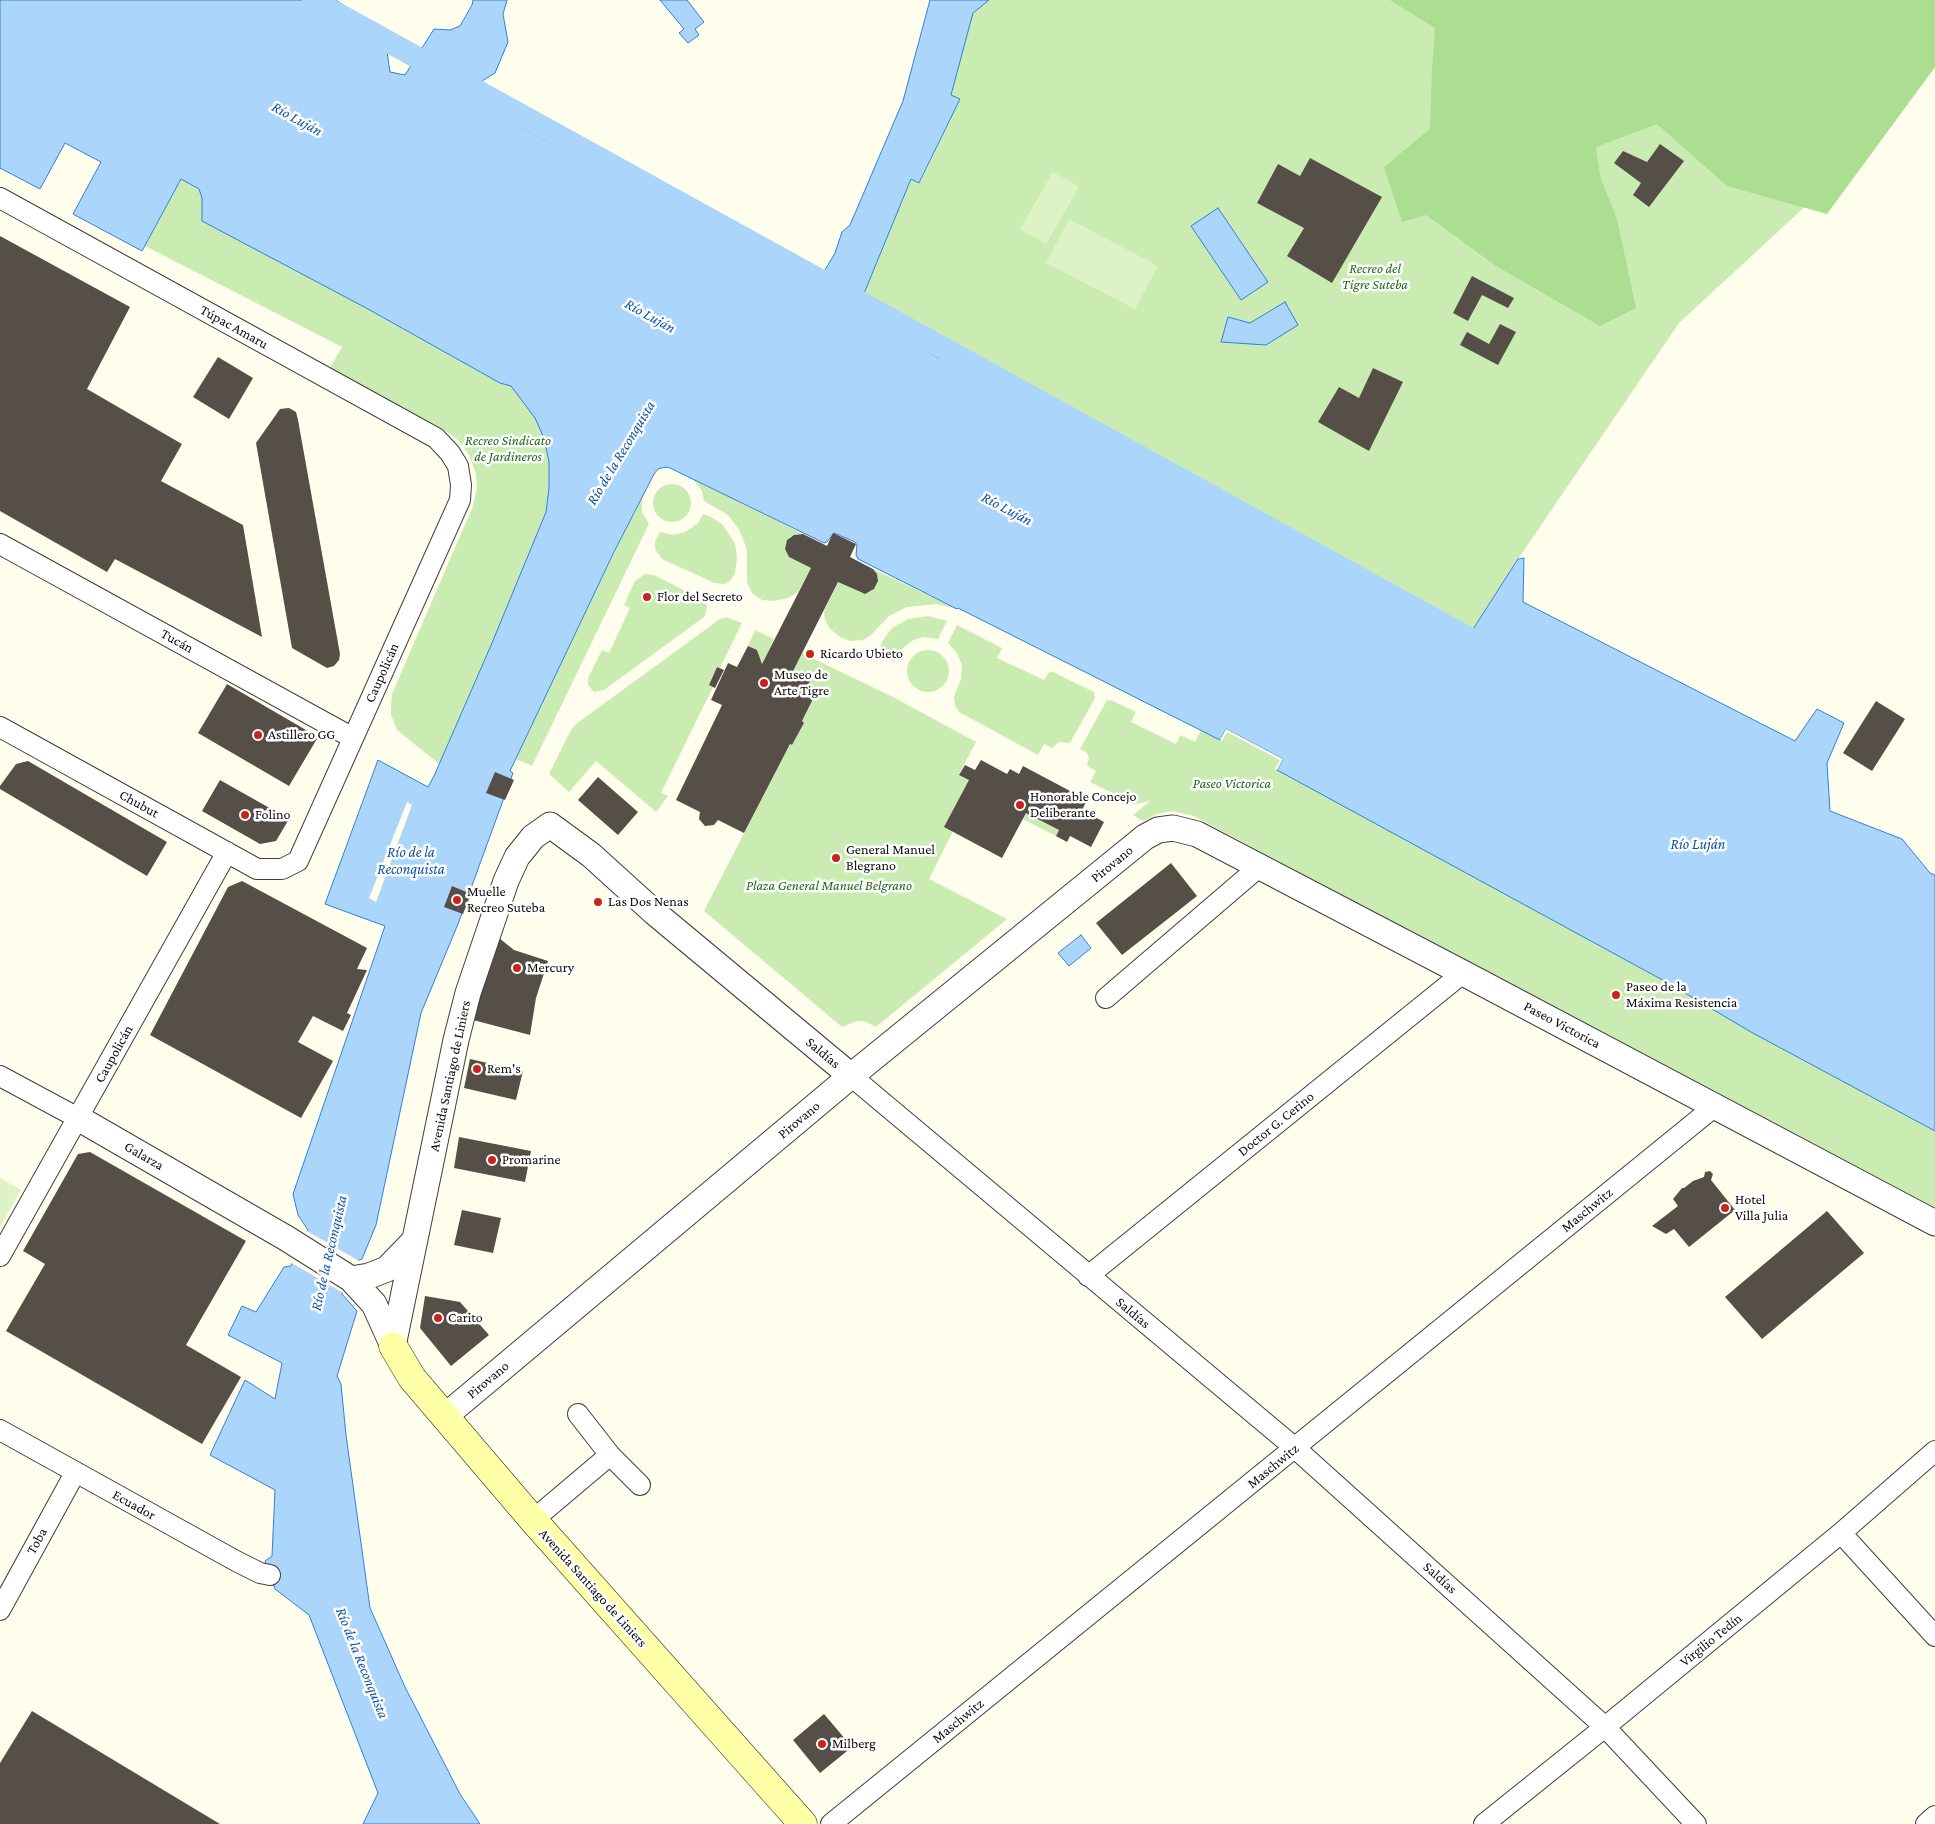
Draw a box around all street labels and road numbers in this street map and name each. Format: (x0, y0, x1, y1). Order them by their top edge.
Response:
street label: Túpac Amaru (197, 301, 271, 353)
street label: Tucán (158, 625, 196, 657)
street label: Caupolicán (361, 641, 403, 705)
street label: Chubut (116, 786, 162, 822)
street label: Pirovano (1087, 842, 1137, 886)
street label: Paseo Victorica (1521, 998, 1603, 1052)
street label: Avenida Santiago de Liniers (426, 999, 474, 1153)
street label: Caupolicán (91, 1022, 137, 1086)
street label: Saldías (802, 1034, 844, 1072)
street label: Doctor G. Cerino (1234, 1088, 1318, 1160)
street label: Pirovano (775, 1098, 823, 1142)
street label: Galarza (121, 1138, 167, 1174)
street label: Maschwitz (1558, 1184, 1616, 1236)
street label: Saldías (1112, 1294, 1154, 1332)
street label: Pirovano (464, 1358, 512, 1402)
street label: Maschwitz (1244, 1440, 1302, 1492)
street label: Ecuador (110, 1486, 158, 1524)
street label: Toba (23, 1525, 51, 1557)
street label: Avenida Santiago de Liniers (535, 1525, 651, 1651)
street label: Saldías (1420, 1558, 1460, 1598)
street label: Virgilio Tedín (1676, 1610, 1746, 1670)
street label: Maschwitz (929, 1695, 987, 1747)

